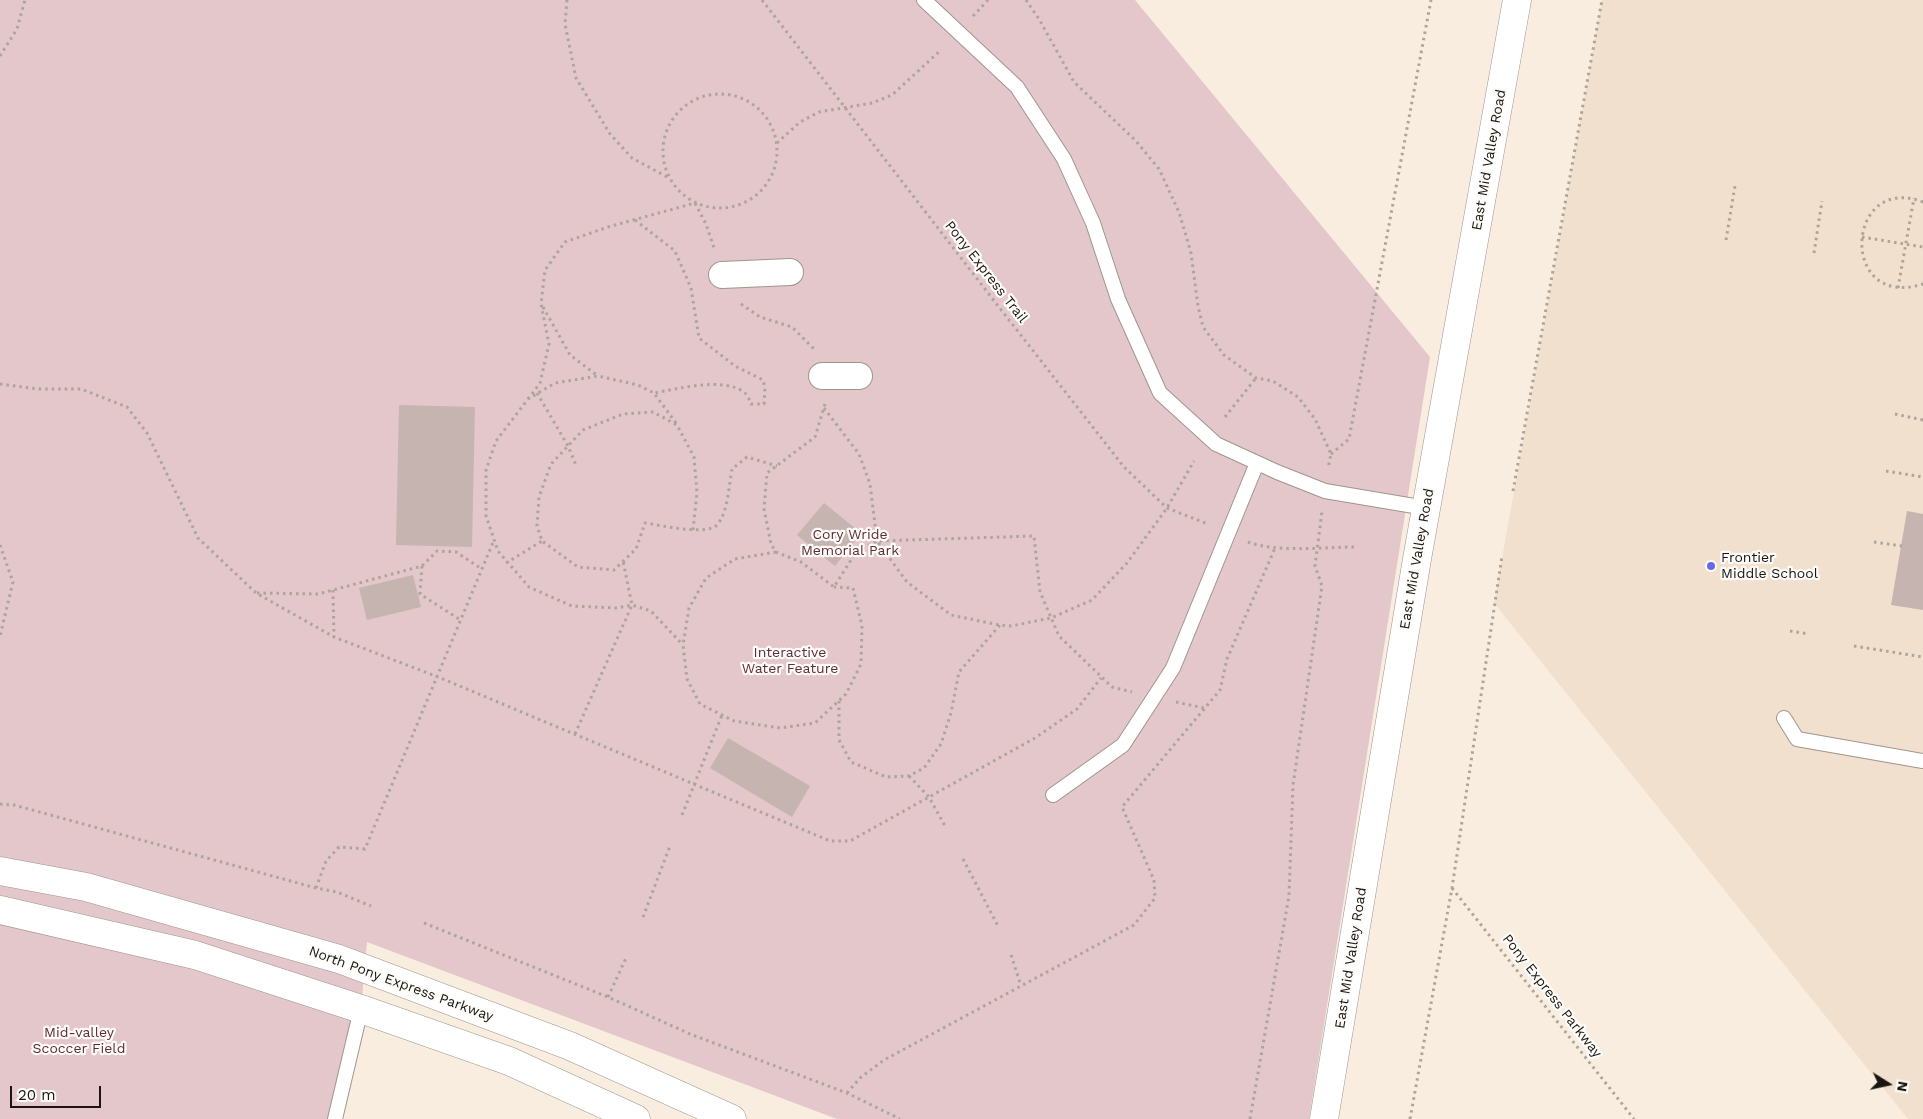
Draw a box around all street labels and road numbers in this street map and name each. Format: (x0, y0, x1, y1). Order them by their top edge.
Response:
street label: East Mid Valley Road (1468, 88, 1510, 232)
street label: Pony Express Trail (941, 218, 1031, 326)
street label: East Mid Valley Road (1396, 487, 1438, 631)
street label: East Mid Valley Road (1332, 886, 1370, 1030)
street label: Pony Express Parkway (1499, 931, 1605, 1061)
street label: North Pony Express Parkway (306, 943, 496, 1025)

